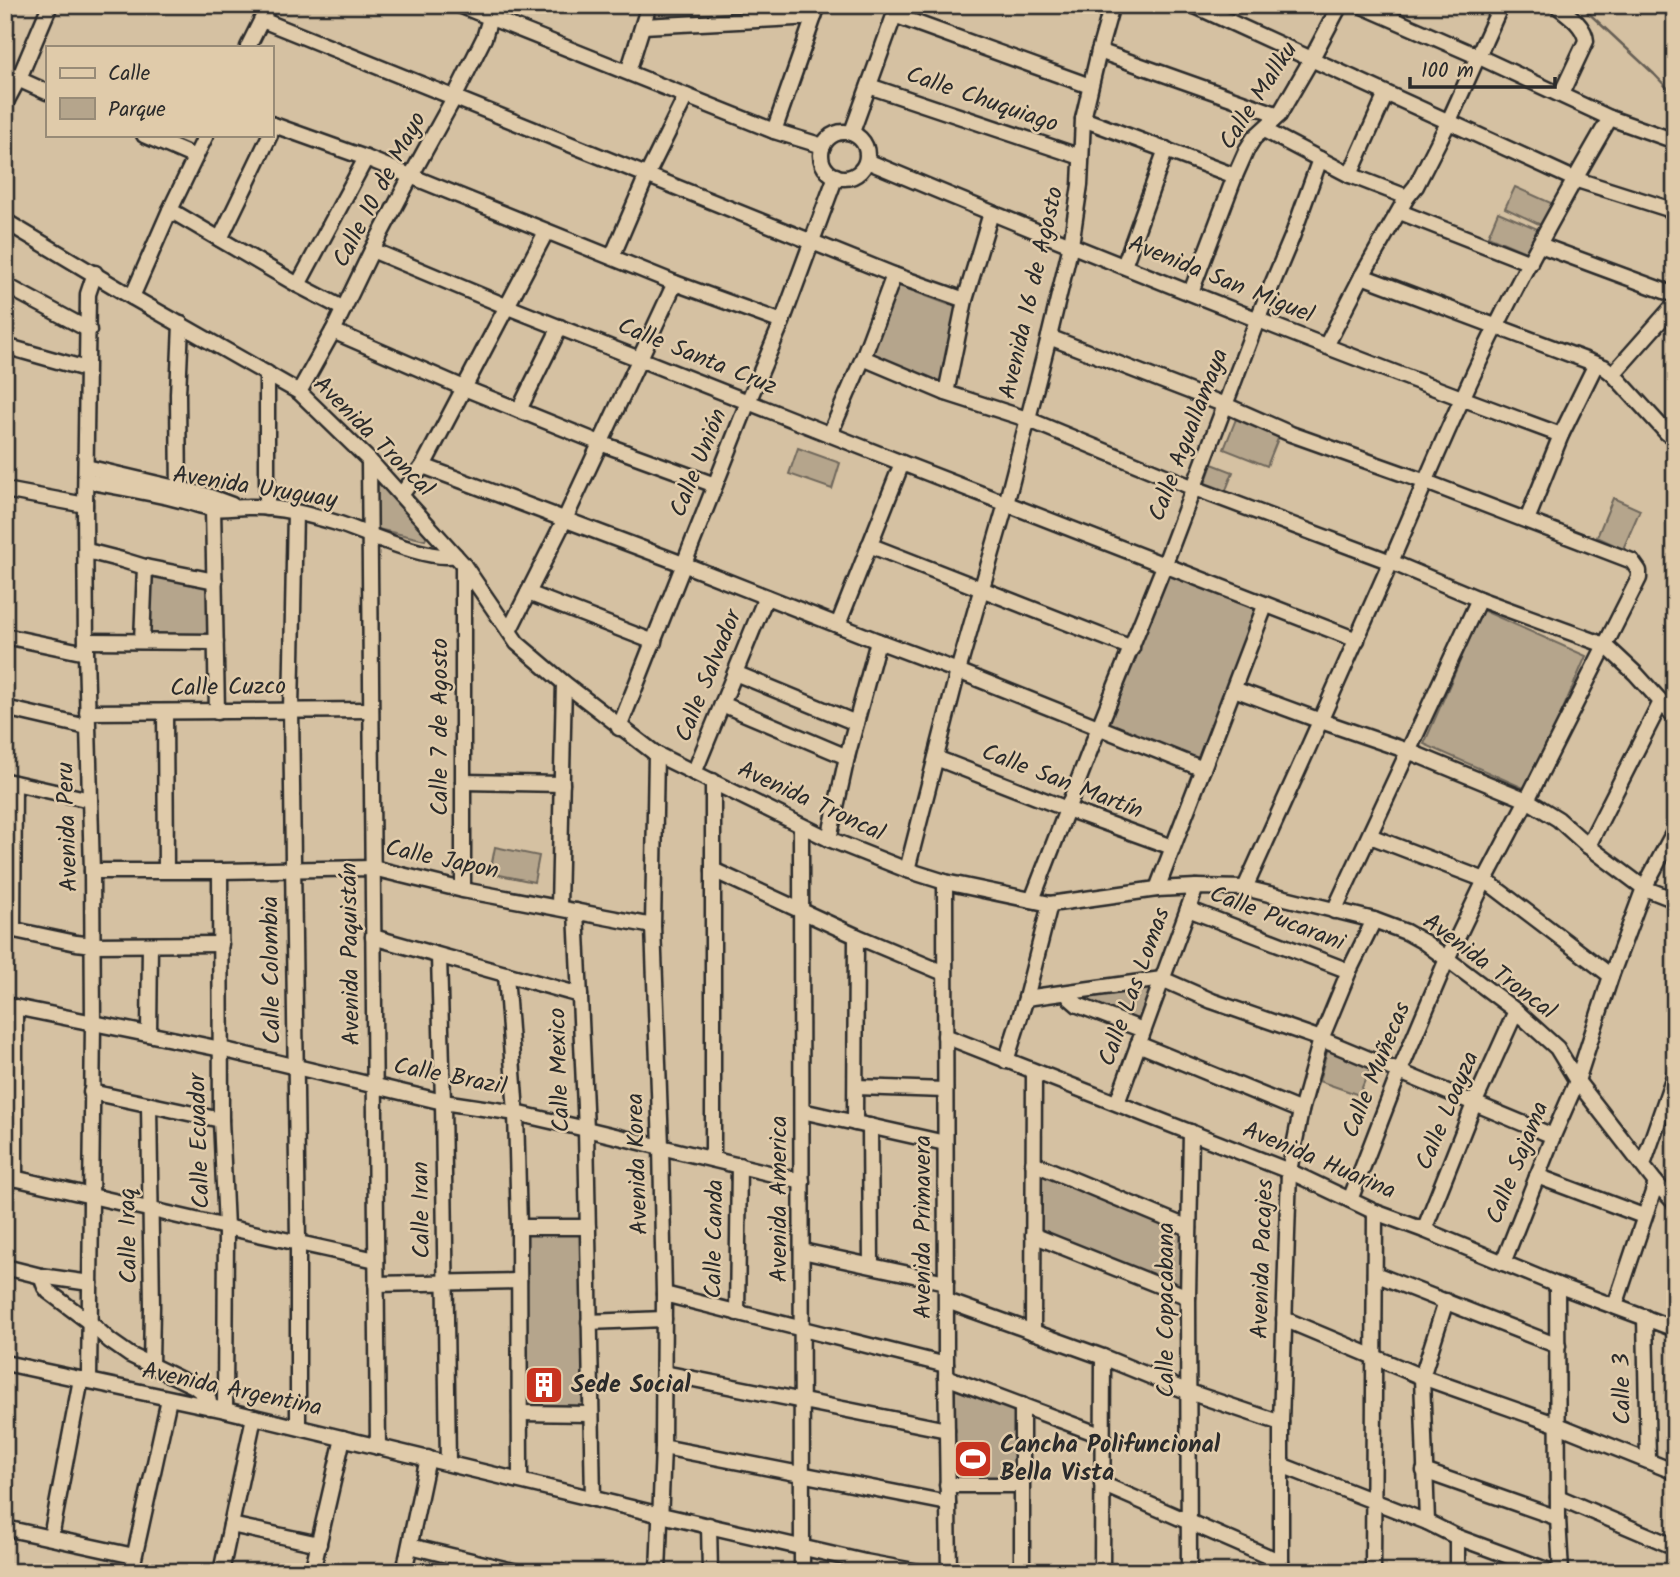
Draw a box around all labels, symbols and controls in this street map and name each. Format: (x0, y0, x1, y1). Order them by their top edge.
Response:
street label: Calle Mallku (1209, 34, 1309, 158)
legend (46, 46, 273, 136)
scale bar (1410, 46, 1556, 90)
text: 100 m (1421, 55, 1474, 88)
street label: Calle Chuquiago (901, 56, 1064, 144)
text: Calle (108, 58, 151, 91)
text: Parque (108, 94, 166, 127)
street label: Calle 10 de Mayo (322, 105, 438, 275)
street label: Avenida 16 de Agosto (989, 183, 1075, 403)
street label: Avenida San Miguel (1122, 225, 1320, 335)
street label: Calle Santa Cruz (611, 307, 783, 407)
street label: Calle Aguallamaya (1138, 343, 1240, 527)
street label: Avenida Troncal (303, 367, 443, 507)
street label: Calle Unión (660, 403, 738, 523)
street label: Avenida Uruguay (170, 456, 341, 520)
street label: Calle Salvador (665, 602, 754, 748)
street label: Calle 7 de Agosto (421, 638, 460, 816)
street label: Calle Cuzco (170, 667, 286, 709)
street label: Calle San Martín (976, 733, 1148, 831)
street label: Avenida Troncal (731, 751, 891, 853)
street label: Avenida Peru (46, 761, 90, 893)
street label: Calle Japon (381, 829, 503, 891)
street label: Avenida Paquistán (330, 862, 372, 1046)
street label: Calle Pucarani (1204, 875, 1351, 963)
street label: Calle Colombia (251, 895, 293, 1045)
street label: Calle Las Lomas (1088, 902, 1182, 1072)
street label: Avenida Troncal (1414, 904, 1564, 1031)
street label: Calle Muñecas (1332, 996, 1422, 1144)
street label: Calle Mexico (538, 1007, 582, 1133)
street label: Calle Loayza (1405, 1045, 1491, 1177)
street label: Calle Brazil (390, 1047, 510, 1107)
street label: Calle Ecuador (178, 1070, 222, 1210)
street label: Avenida Korea (616, 1092, 660, 1236)
street label: Calle Sajama (1476, 1096, 1560, 1230)
street label: Avenida Huarina (1236, 1111, 1402, 1211)
street label: Avenida America (760, 1116, 799, 1282)
street label: Avenida Primavera (904, 1135, 943, 1319)
street label: Calle Iran (402, 1161, 442, 1259)
street label: Avenida Pacajes (1241, 1178, 1285, 1340)
street label: Calle Canda (694, 1179, 736, 1299)
street label: Calle Iraq (109, 1188, 149, 1284)
street label: Calle Copacabana (1147, 1222, 1186, 1398)
street label: Avenida Argentina (138, 1352, 326, 1428)
street label: Calle 3 (1603, 1353, 1643, 1425)
building icon: Sede Social (523, 1364, 565, 1406)
place label: Sede Social (571, 1366, 691, 1405)
place label: Cancha Polifuncional Bella Vista (1000, 1426, 1221, 1493)
sports icon: Cancha Polifuncional Bella Vista (952, 1438, 994, 1480)

